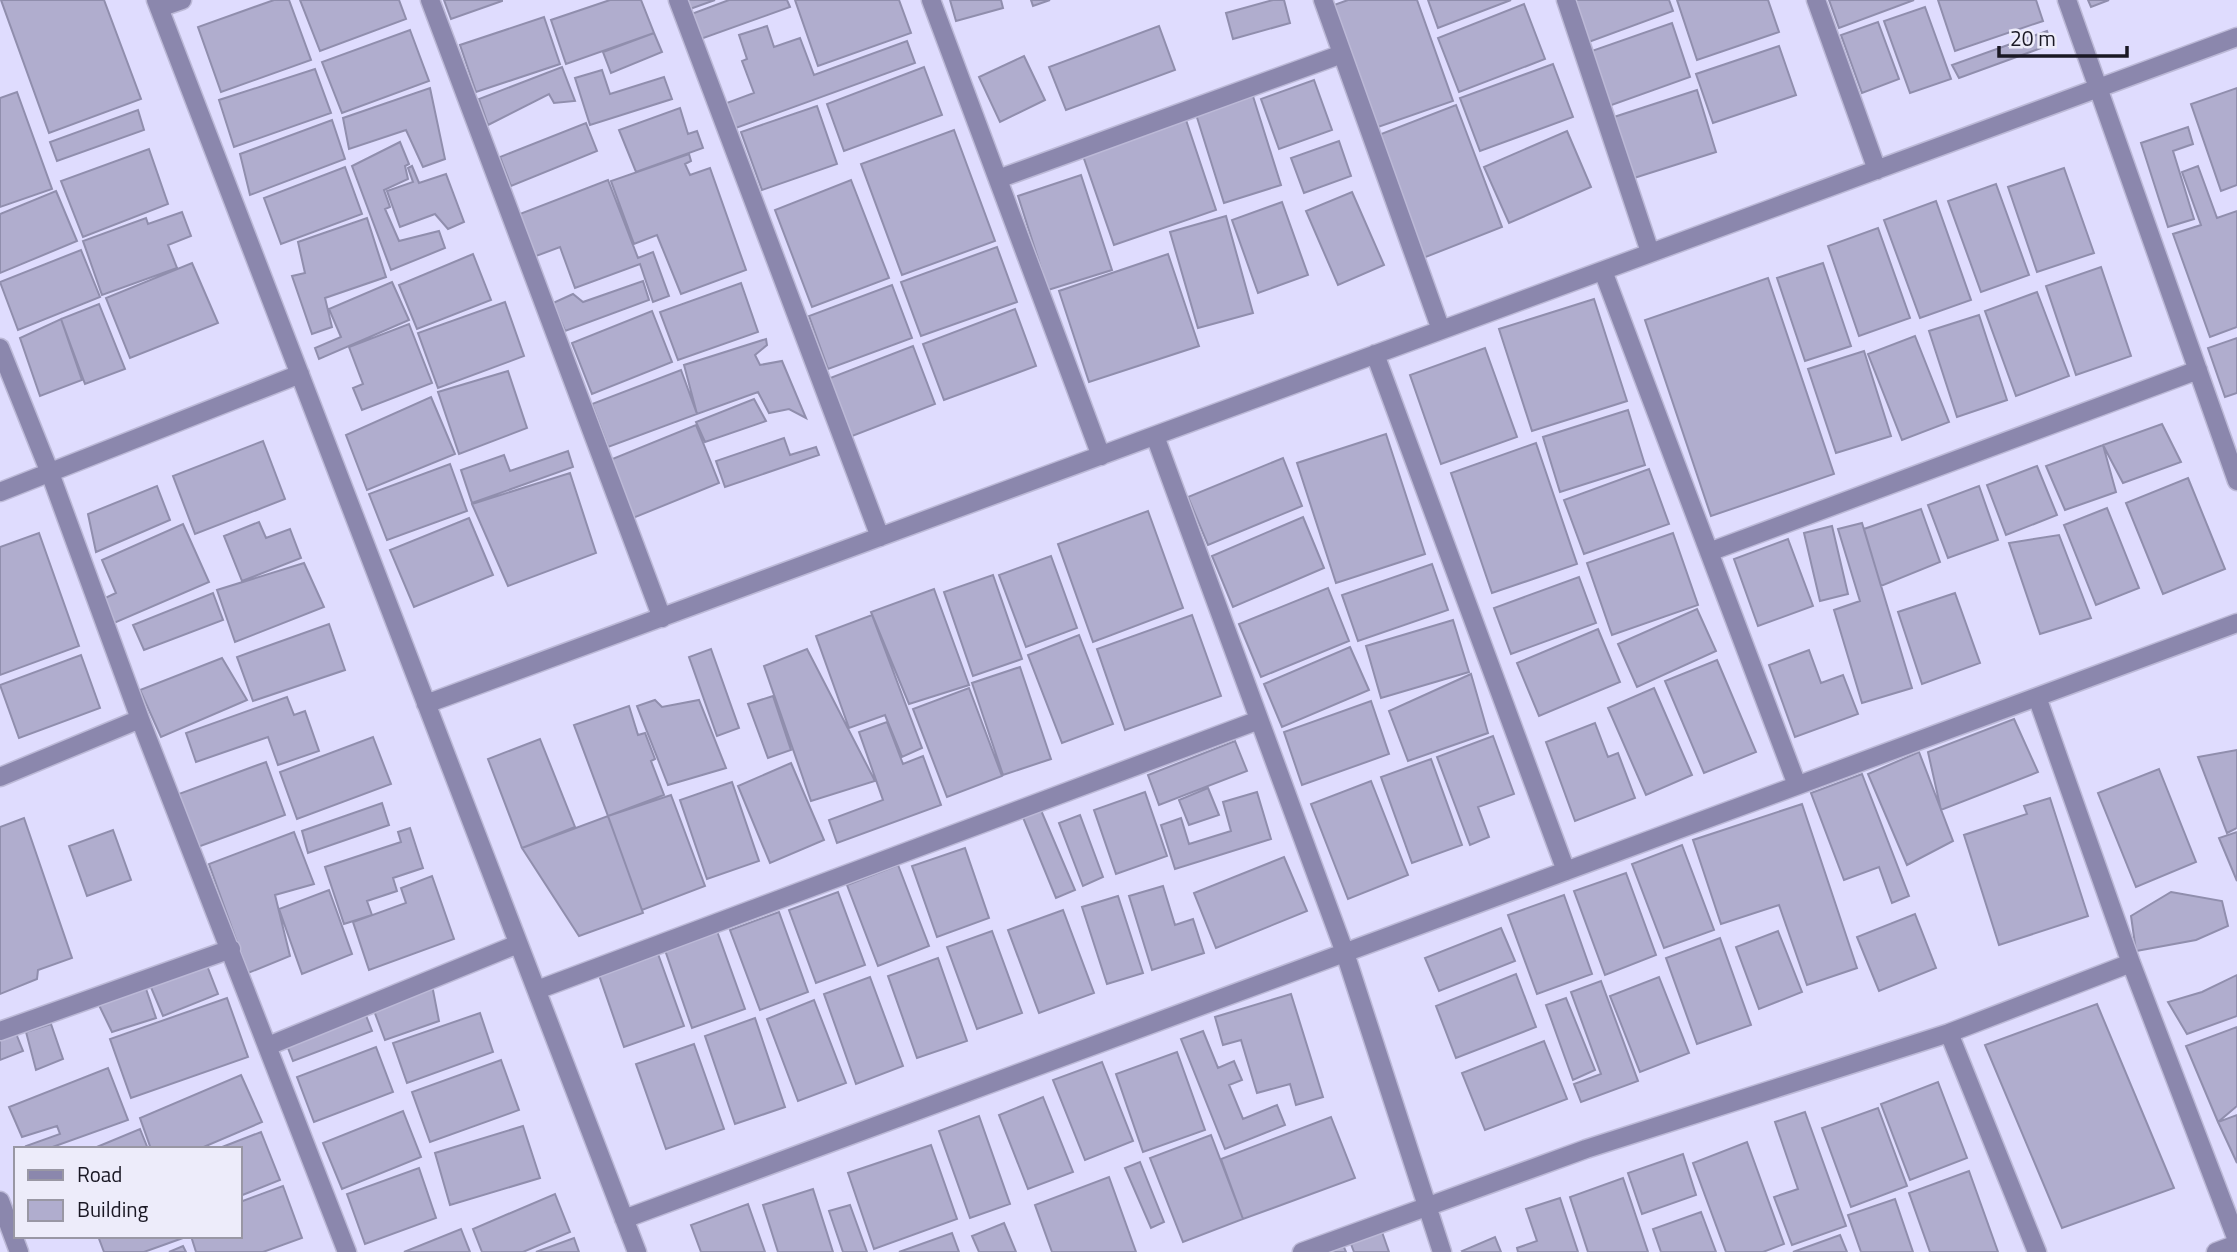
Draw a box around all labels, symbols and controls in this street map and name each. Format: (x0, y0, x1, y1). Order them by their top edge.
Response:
scale bar (1999, 14, 2127, 58)
text: 20 m (2010, 22, 2056, 54)
legend (14, 1147, 242, 1238)
text: Road (77, 1158, 122, 1190)
text: Building (77, 1193, 149, 1225)

